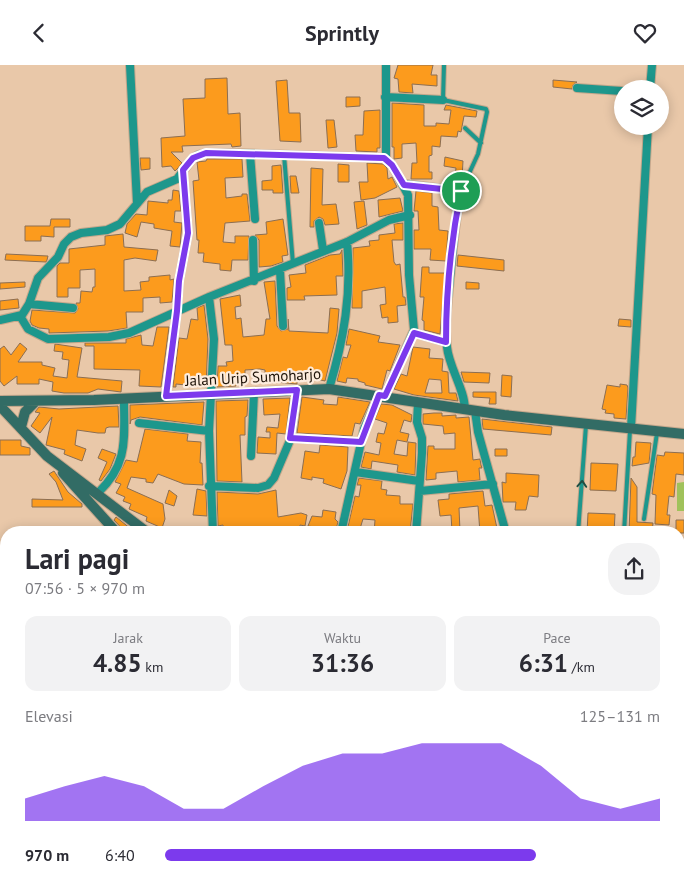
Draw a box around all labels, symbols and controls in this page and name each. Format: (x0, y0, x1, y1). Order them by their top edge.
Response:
icon: back (25, 19, 53, 47)
text: Sprintly (305, 19, 379, 47)
icon: heart (631, 19, 659, 47)
map controls (614, 80, 669, 135)
button: layers (614, 80, 669, 135)
pin (440, 170, 482, 212)
icon: arrive (447, 177, 475, 205)
street label: Jalan Urip Sumoharjo (184, 364, 321, 390)
one-way arrow (576, 480, 587, 488)
text: Lari pagi (25, 540, 129, 577)
button: share (608, 543, 660, 595)
text: 07:56 · 5 × 970 m (25, 578, 145, 598)
text: Jarak (113, 629, 143, 647)
text: Waktu (324, 629, 361, 647)
text: Pace (543, 629, 571, 647)
text: 4.85 (93, 647, 142, 679)
text: 31:36 (311, 647, 374, 679)
text: 6:31 (519, 647, 568, 679)
text: km (142, 658, 163, 676)
text: /km (568, 658, 595, 676)
text: Elevasi (25, 706, 73, 726)
text: 125–131 m (580, 706, 660, 726)
text: 970 m (25, 845, 69, 865)
text: 6:40 (105, 845, 135, 865)

